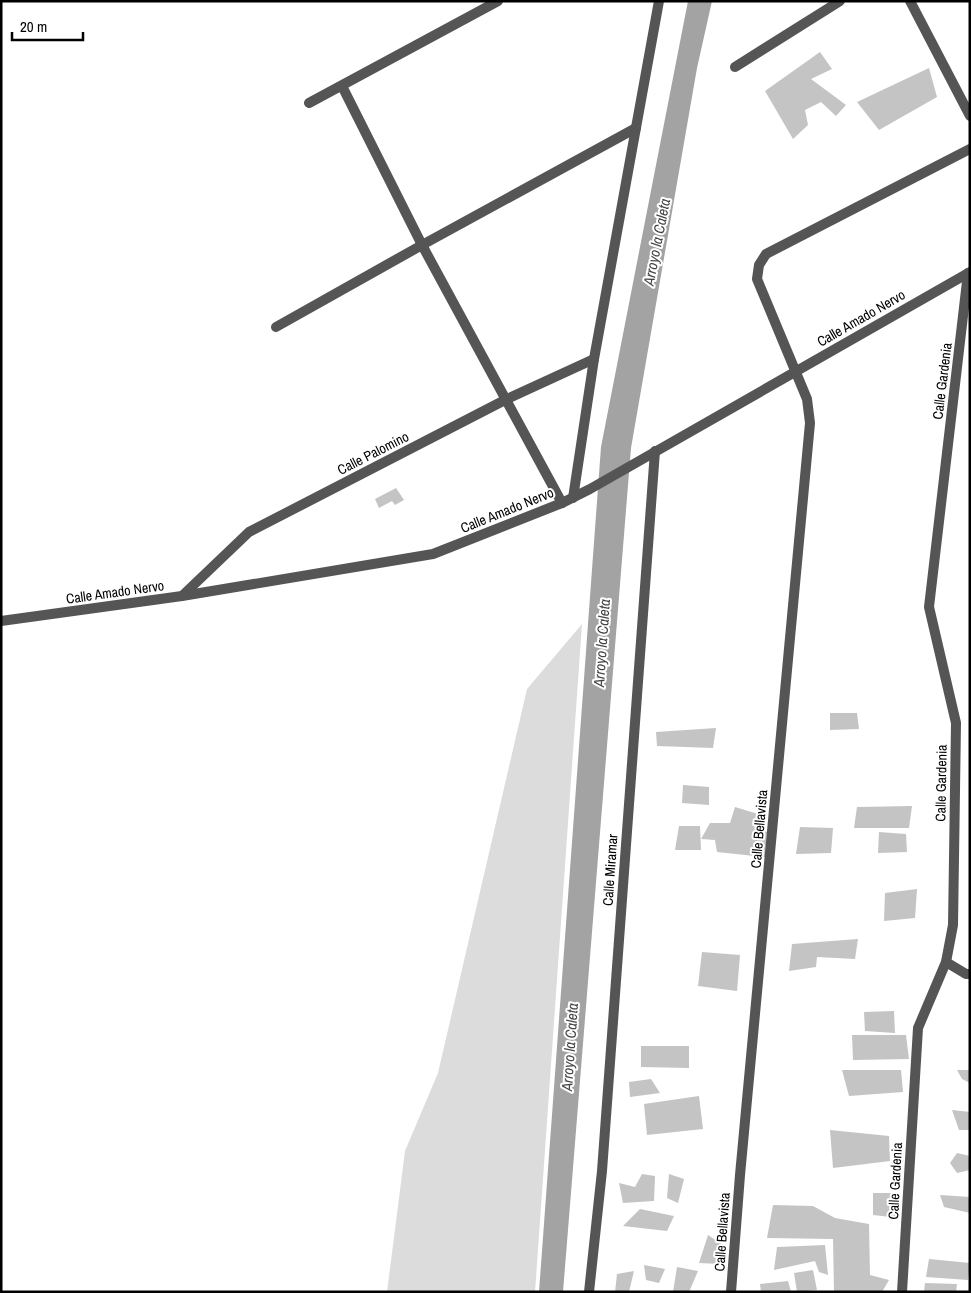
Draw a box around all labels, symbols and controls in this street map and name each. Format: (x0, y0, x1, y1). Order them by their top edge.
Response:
scale bar (12, 10, 84, 42)
text: 20 m (20, 16, 47, 37)
water label: Arroyo la Caleta (638, 196, 675, 288)
street label: Calle Amado Nervo (814, 285, 908, 351)
street label: Calle Gardenia (928, 341, 956, 420)
street label: Calle Palomino (334, 427, 412, 479)
street label: Calle Amado Nervo (458, 483, 556, 537)
street label: Calle Amado Nervo (65, 576, 165, 608)
water label: Arroyo la Caleta (588, 598, 615, 689)
street label: Calle Gardenia (931, 744, 951, 822)
street label: Calle Bellavista (747, 788, 771, 869)
street label: Calle Miramar (599, 833, 622, 907)
water label: Arroyo la Caleta (556, 1002, 583, 1093)
street label: Calle Gardenia (884, 1141, 906, 1220)
street label: Calle Bellavista (710, 1191, 734, 1272)

